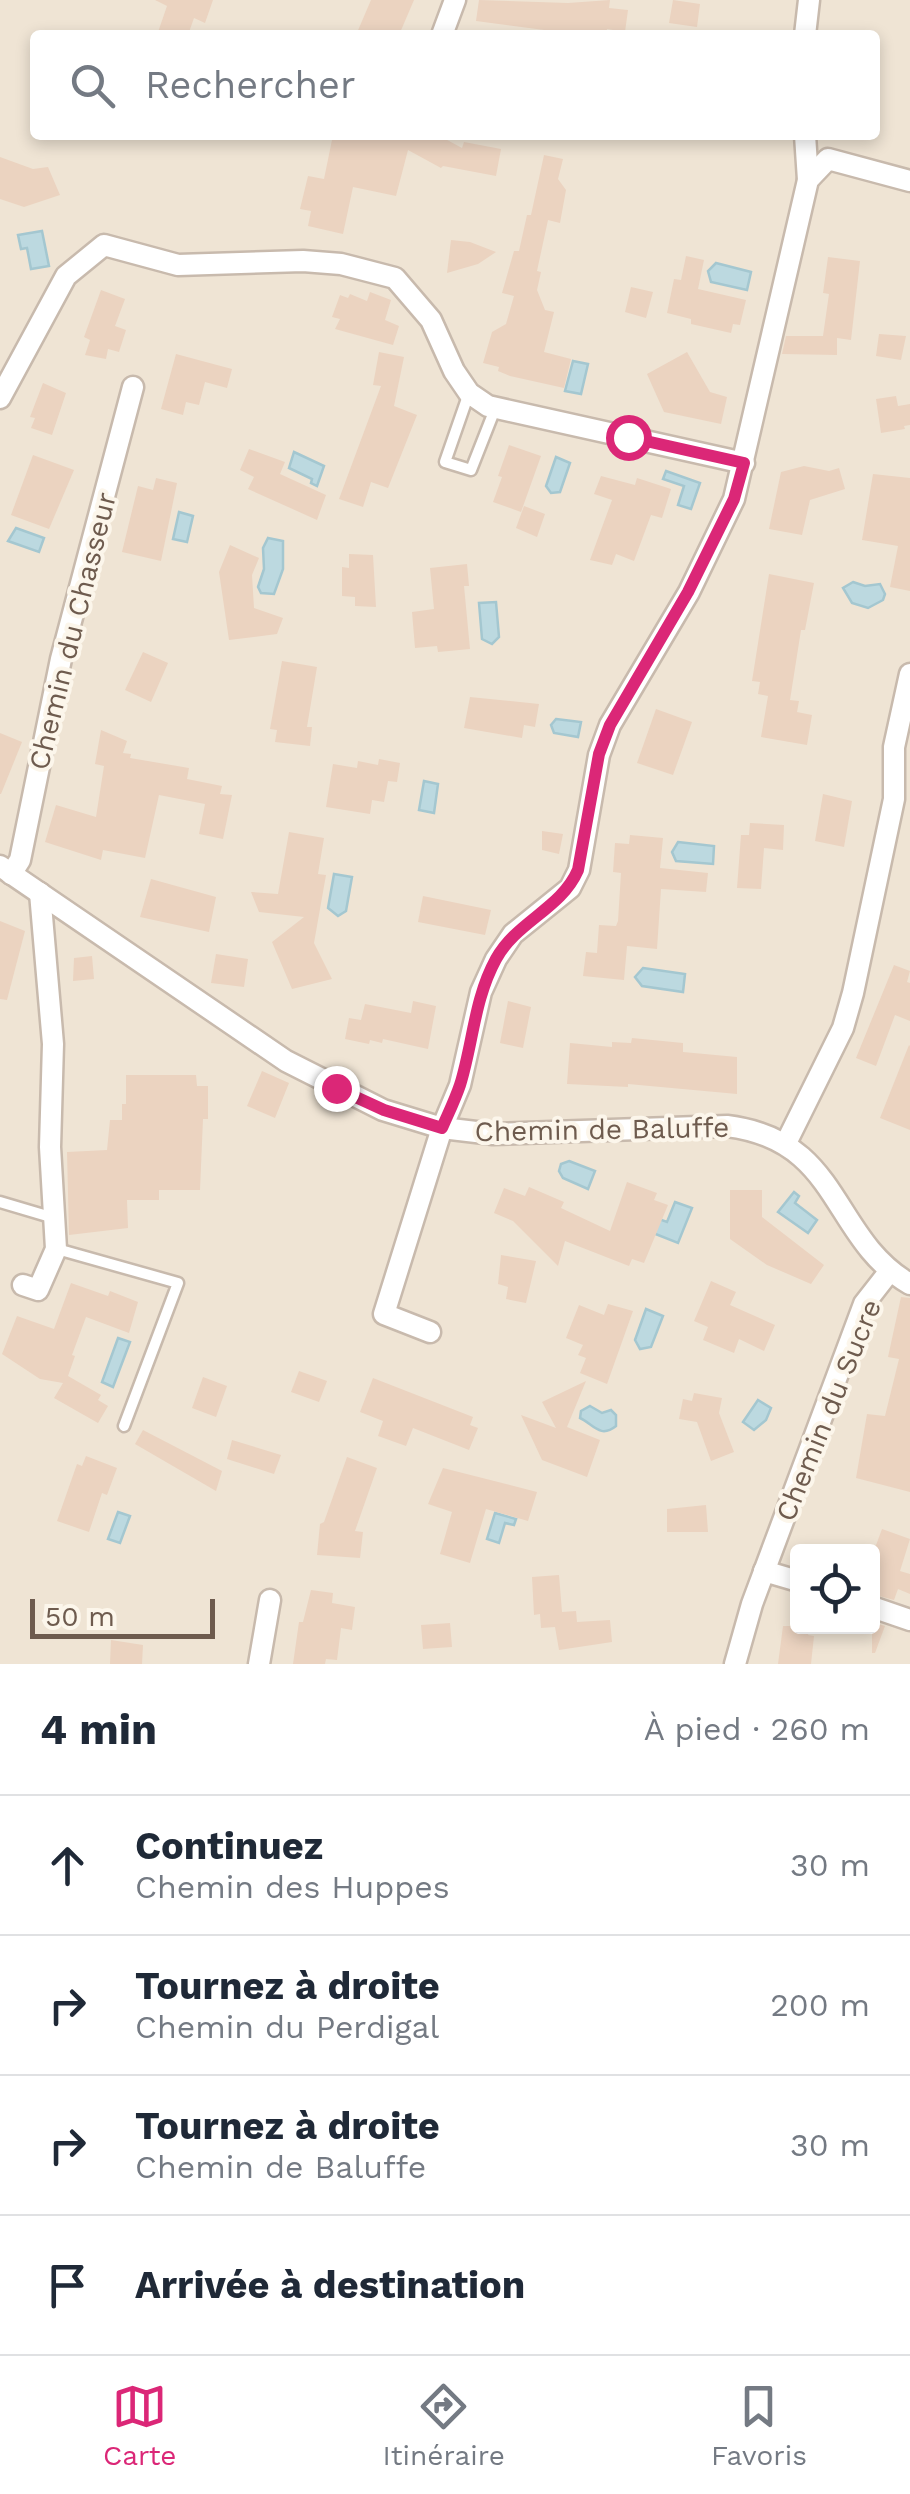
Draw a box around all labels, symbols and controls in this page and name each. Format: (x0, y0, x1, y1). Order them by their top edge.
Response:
search box (30, 30, 880, 140)
icon: search (65, 58, 120, 113)
text: Rechercher (145, 63, 355, 107)
route start (606, 415, 652, 461)
street label: Chemin du Chasseur (22, 489, 123, 773)
route end (314, 1066, 360, 1112)
street label: Chemin de Baluffe (474, 1111, 730, 1148)
street label: Chemin du Sucre (769, 1295, 888, 1526)
map controls (790, 1544, 880, 1634)
button: locate (790, 1544, 880, 1634)
scale bar (30, 1594, 215, 1638)
text: 50 m (45, 1600, 115, 1633)
text: 4 min (40, 1705, 157, 1754)
text: À pied · 260 m (644, 1710, 870, 1748)
text: Continuez (135, 1824, 323, 1868)
icon: ahead (40, 1838, 95, 1893)
text: 30 m (790, 1846, 870, 1884)
text: Chemin des Huppes (135, 1868, 450, 1906)
text: Tournez à droite (135, 1964, 440, 2008)
icon: right (40, 1978, 95, 2033)
text: 200 m (770, 1986, 870, 2024)
text: Chemin du Perdigal (135, 2008, 439, 2046)
text: Tournez à droite (135, 2104, 440, 2148)
icon: right (40, 2118, 95, 2173)
text: 30 m (790, 2126, 870, 2164)
text: Chemin de Baluffe (135, 2148, 426, 2186)
icon: arrive (40, 2258, 95, 2313)
text: Arrivée à destination (135, 2263, 525, 2307)
tab: Carte (103, 2379, 177, 2472)
tab: Itinéraire (383, 2379, 505, 2472)
tab: Favoris (711, 2379, 807, 2472)

